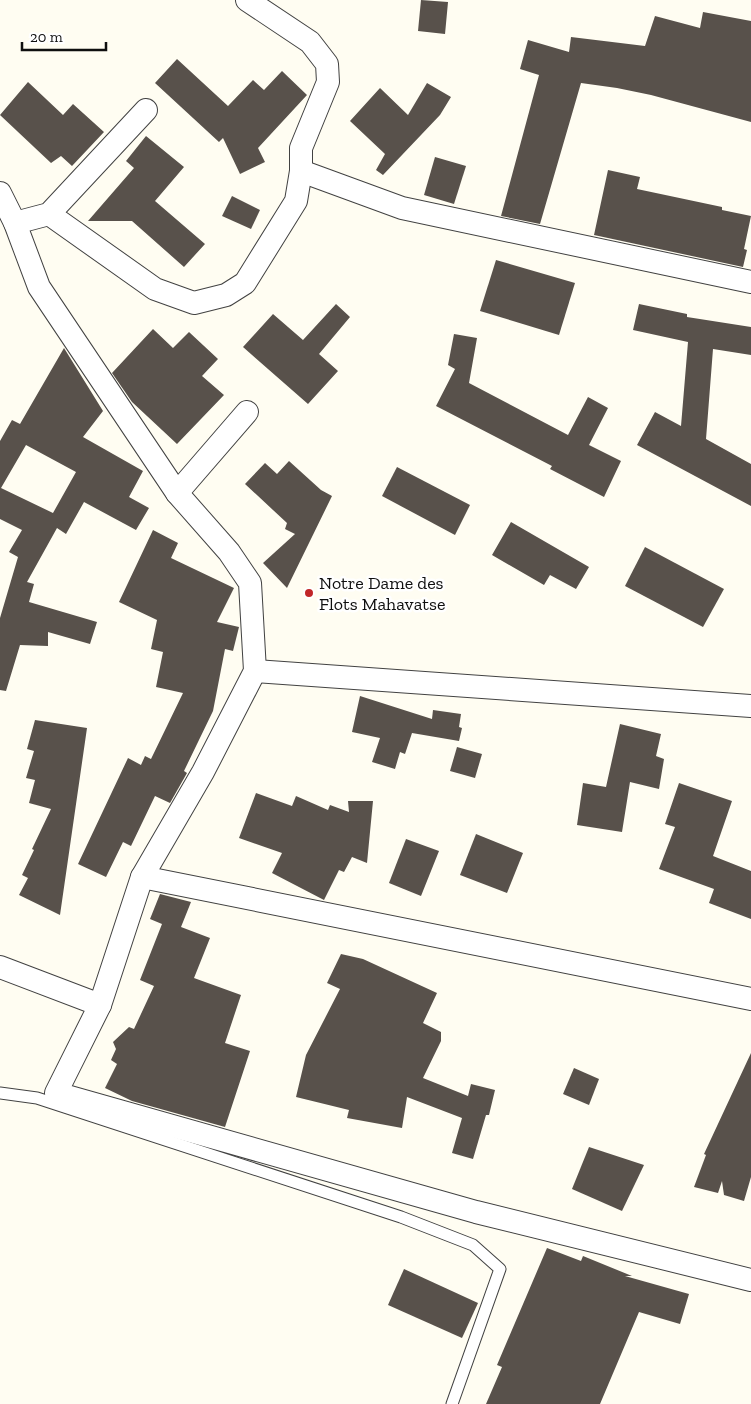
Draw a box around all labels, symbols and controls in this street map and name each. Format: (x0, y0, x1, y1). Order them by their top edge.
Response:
scale bar (22, 20, 106, 52)
text: 20 m (30, 28, 63, 46)
place label: Notre Dame des Flots Mahavatse (319, 572, 445, 615)
marker: Notre Dame des Flots Mahavatse (303, 587, 315, 599)

